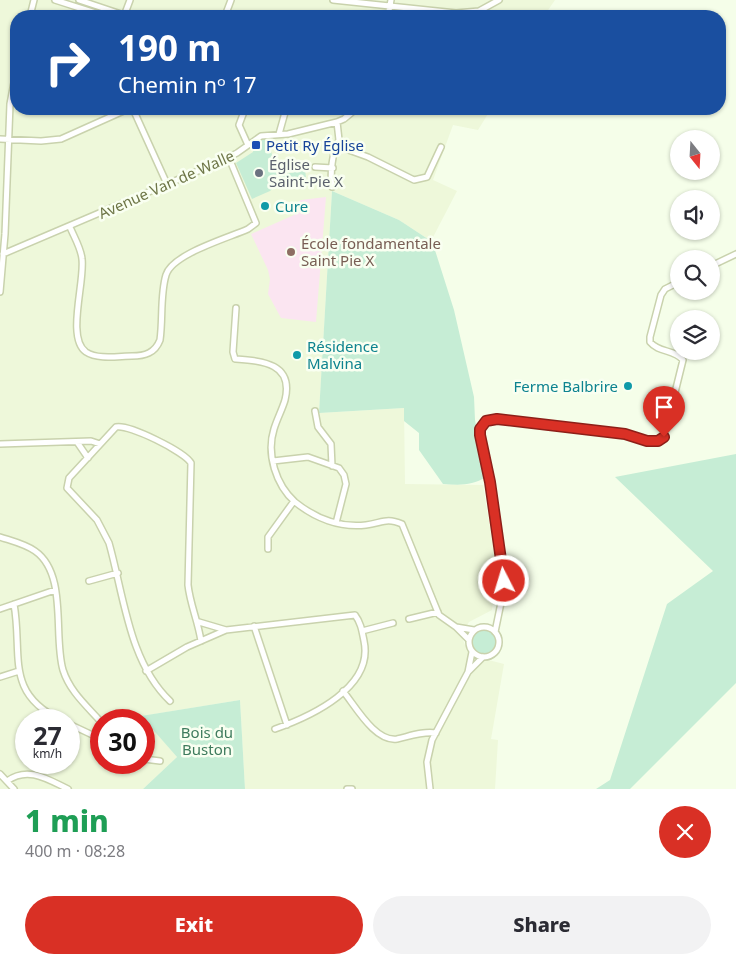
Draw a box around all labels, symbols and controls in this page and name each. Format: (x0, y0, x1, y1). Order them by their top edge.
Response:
text: 190 m (118, 24, 221, 71)
icon: right (35, 30, 100, 95)
text: Chemin nᵒ 17 (118, 69, 257, 99)
north arrow (670, 130, 720, 180)
map controls (670, 130, 720, 360)
place label: Petit Ry Église (266, 135, 364, 155)
marker: Petit Ry Église (250, 139, 262, 151)
street label: Avenue Van de Walle (95, 145, 237, 223)
place label: Église Saint-Pie X (269, 154, 343, 191)
marker: Église Saint-Pie X (253, 167, 265, 179)
button: sound (670, 190, 720, 240)
place label: Cure (275, 196, 308, 216)
marker: Cure (259, 200, 271, 212)
place label: École fondamentale Saint Pie X (301, 233, 441, 270)
marker: École fondamentale Saint Pie X (285, 246, 297, 258)
button: search (670, 250, 720, 300)
button: layers (670, 310, 720, 360)
place label: Résidence Malvina (307, 336, 378, 373)
marker: Résidence Malvina (291, 349, 303, 361)
place label: Ferme Balbrire (513, 376, 618, 396)
marker: Ferme Balbrire (622, 380, 634, 392)
pin (643, 386, 685, 437)
icon: arrive (650, 393, 678, 421)
position arrow (477, 554, 529, 606)
speed limit sign: 30 (90, 709, 155, 774)
text: 27 (33, 718, 62, 752)
park label: Bois du Buston (181, 722, 233, 759)
text: km/h (33, 745, 62, 762)
text: 1 min (25, 800, 109, 841)
button: close (659, 806, 711, 858)
text: 400 m · 08:28 (25, 840, 125, 862)
button: Exit (25, 896, 363, 954)
button: Share (373, 896, 711, 954)

